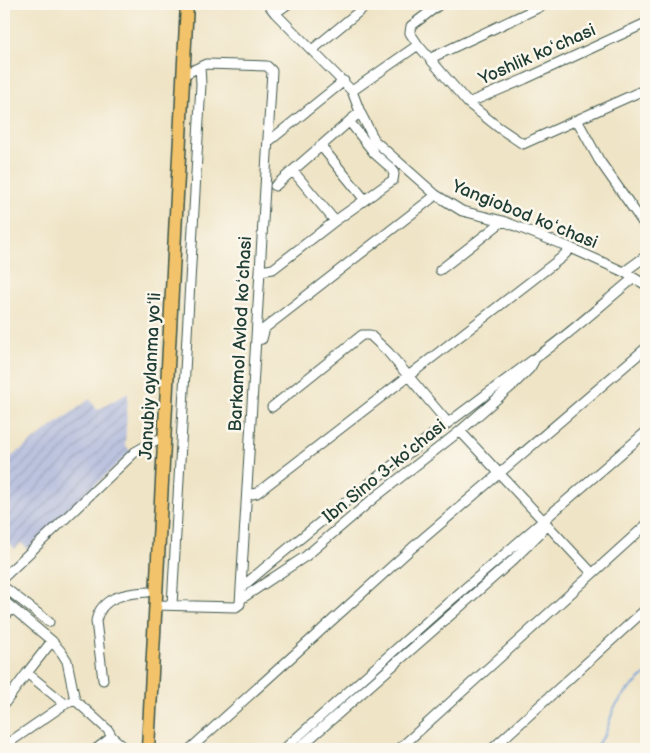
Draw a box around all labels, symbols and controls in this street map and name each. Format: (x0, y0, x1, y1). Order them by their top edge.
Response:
street label: Yoshlik koʻchasi (475, 19, 599, 90)
street label: Yangiobod koʻchasi (448, 175, 601, 253)
street label: Barkamol Avlod koʻchasi (225, 236, 256, 432)
street label: Janubiy aylanma yoʻli (136, 292, 165, 460)
street label: Ibn Sino 3-koʼchasi (318, 415, 450, 528)

